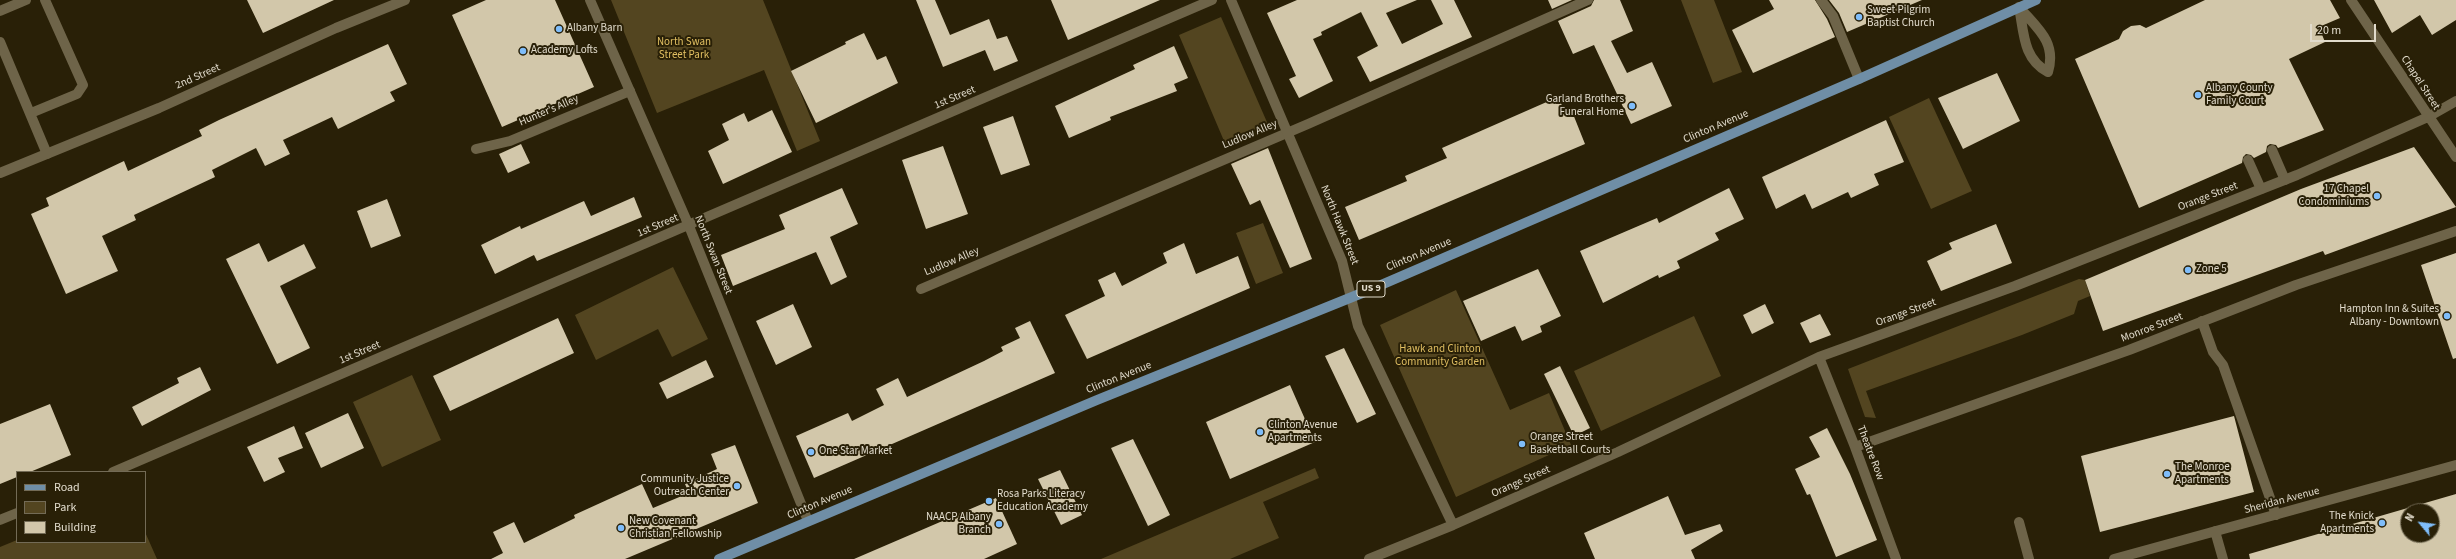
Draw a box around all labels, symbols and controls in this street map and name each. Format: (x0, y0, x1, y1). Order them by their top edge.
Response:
place label: Sweet Pilgrim Baptist Church (1867, 4, 1935, 30)
marker: Sweet Pilgrim Baptist Church (1854, 12, 1864, 22)
scale bar (2312, 16, 2378, 42)
place label: Albany Barn (567, 22, 622, 36)
text: 20 m (2317, 22, 2341, 39)
marker: Albany Barn (554, 24, 564, 34)
park label: North Swan Street Park (657, 36, 711, 62)
place label: Academy Lofts (531, 44, 598, 58)
marker: Academy Lofts (518, 46, 528, 56)
street label: Chapel Street (2398, 53, 2442, 113)
street label: 2nd Street (174, 61, 222, 93)
place label: Albany County Family Court (2206, 82, 2273, 108)
street label: 1st Street (932, 83, 978, 113)
marker: Albany County Family Court (2193, 90, 2203, 100)
street label: Hunter's Alley (517, 93, 581, 129)
place label: Garland Brothers Funeral Home (1546, 93, 1624, 119)
marker: Garland Brothers Funeral Home (1627, 101, 1637, 111)
street label: Clinton Avenue (1681, 107, 1751, 147)
street label: Ludlow Alley (1221, 118, 1279, 152)
street label: Orange Street (2176, 180, 2240, 214)
street label: North Hawk Street (1317, 183, 1361, 267)
place label: 17 Chapel Condominiums (2298, 183, 2369, 209)
marker: 17 Chapel Condominiums (2372, 191, 2382, 201)
street label: 1st Street (635, 211, 681, 241)
street label: North Swan Street (691, 214, 735, 296)
street label: Clinton Avenue (1384, 235, 1454, 275)
street label: Ludlow Alley (923, 245, 981, 279)
place label: Zone 5 (2196, 263, 2227, 277)
marker: Zone 5 (2183, 265, 2193, 275)
road number: US 9 (1357, 281, 1385, 297)
street label: Orange Street (1874, 296, 1938, 330)
place label: Hampton Inn & Suites Albany - Downtown (2339, 303, 2439, 329)
street label: Monroe Street (2119, 310, 2185, 346)
marker: Hampton Inn & Suites Albany - Downtown (2442, 311, 2452, 321)
street label: 1st Street (337, 338, 383, 368)
park label: Hawk and Clinton Community Garden (1395, 343, 1485, 369)
street label: Clinton Avenue (1084, 359, 1154, 397)
place label: Clinton Avenue Apartments (1268, 419, 1337, 445)
street label: Theatre Row (1854, 424, 1886, 482)
marker: Clinton Avenue Apartments (1255, 427, 1265, 437)
place label: Orange Street Basketball Courts (1530, 431, 1610, 457)
marker: Orange Street Basketball Courts (1517, 439, 1527, 449)
place label: One Star Market (819, 445, 892, 459)
marker: One Star Market (806, 447, 816, 457)
place label: The Monroe Apartments (2175, 461, 2230, 487)
street label: Orange Street (1490, 463, 1552, 501)
marker: The Monroe Apartments (2162, 469, 2172, 479)
legend (16, 471, 146, 543)
place label: Community Justice Outreach Center (640, 473, 729, 499)
text: Road (54, 479, 80, 496)
marker: Community Justice Outreach Center (732, 481, 742, 491)
street label: Clinton Avenue (785, 483, 855, 523)
street label: Sheridan Avenue (2243, 485, 2321, 517)
place label: Rosa Parks Literacy Education Academy (997, 488, 1088, 514)
marker: Rosa Parks Literacy Education Academy (984, 496, 994, 506)
text: Park (54, 499, 76, 516)
north arrow (2400, 503, 2440, 543)
place label: The Knick Apartments (2320, 510, 2374, 536)
place label: NAACP Albany Branch (926, 511, 991, 537)
text: N (2402, 511, 2418, 524)
place label: New Covenant Christian Fellowship (629, 515, 722, 541)
marker: The Knick Apartments (2377, 518, 2387, 528)
text: Building (54, 519, 96, 536)
marker: NAACP Albany Branch (994, 519, 1004, 529)
marker: New Covenant Christian Fellowship (616, 523, 626, 533)

